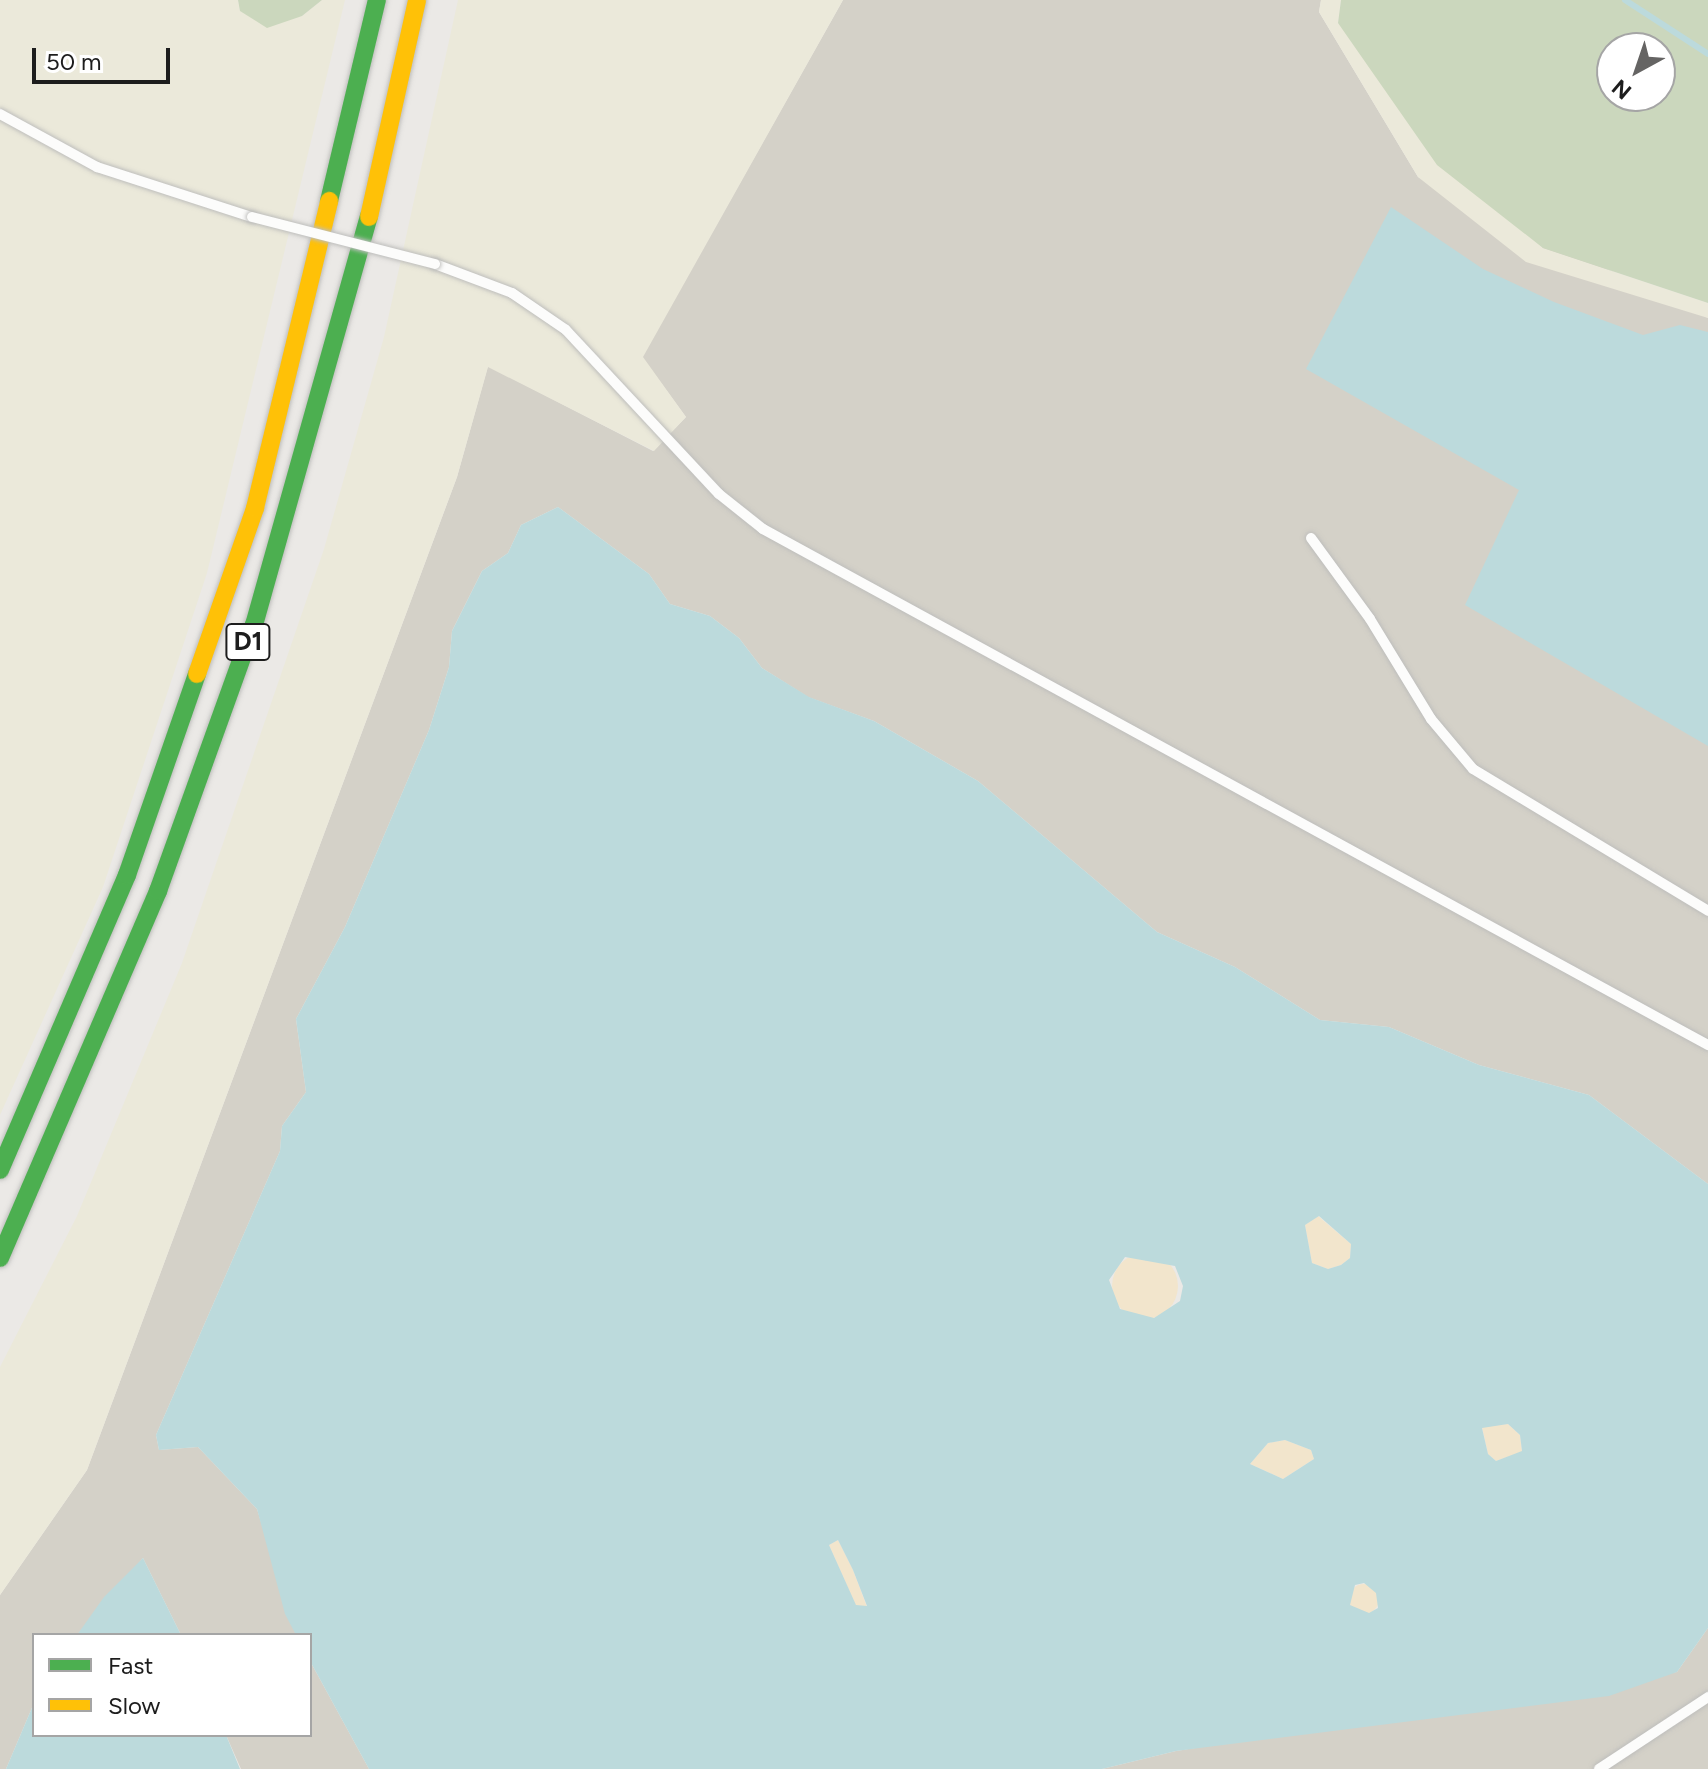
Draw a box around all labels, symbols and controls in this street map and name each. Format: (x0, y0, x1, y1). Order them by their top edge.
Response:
scale bar (36, 32, 174, 82)
north arrow (1596, 32, 1676, 112)
text: 50 m (46, 47, 102, 76)
text: N (1606, 73, 1637, 105)
road number: D1 (224, 620, 272, 664)
legend (32, 1633, 312, 1737)
text: Fast (108, 1651, 153, 1680)
text: Slow (108, 1691, 160, 1720)

